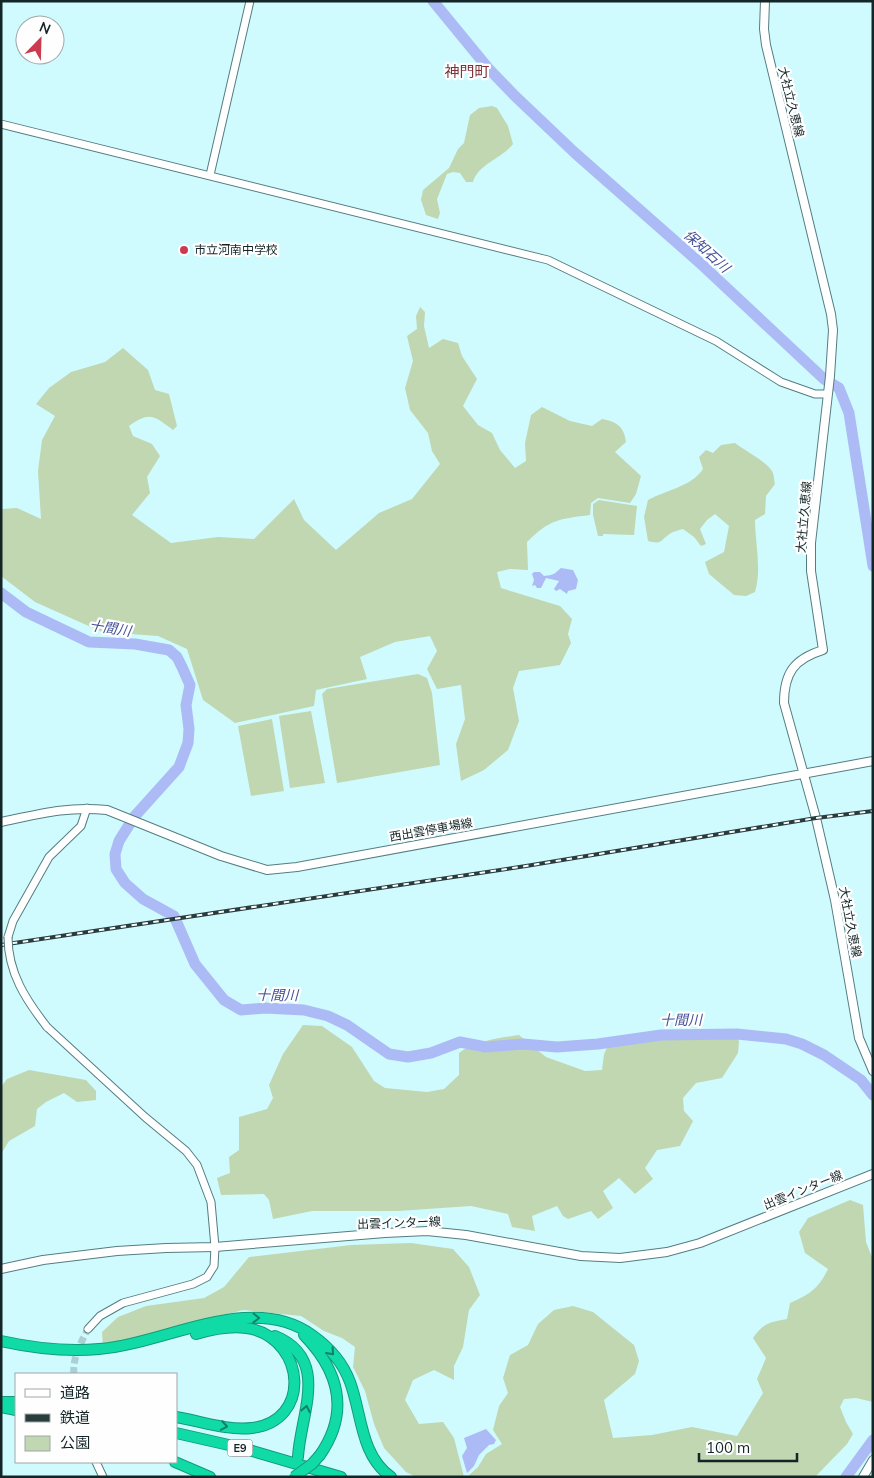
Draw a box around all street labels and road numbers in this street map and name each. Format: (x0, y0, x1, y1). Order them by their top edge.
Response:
street label: 大社立久恵線 (775, 65, 807, 139)
street label: 大社立久恵線 (793, 480, 814, 553)
street label: 西出雲停車場線 (388, 815, 474, 844)
street label: 大社立久恵線 (836, 885, 865, 959)
street label: 出雲インター線 (761, 1167, 845, 1212)
street label: 出雲インター線 (357, 1214, 441, 1231)
road number: E9 (228, 1440, 252, 1456)

